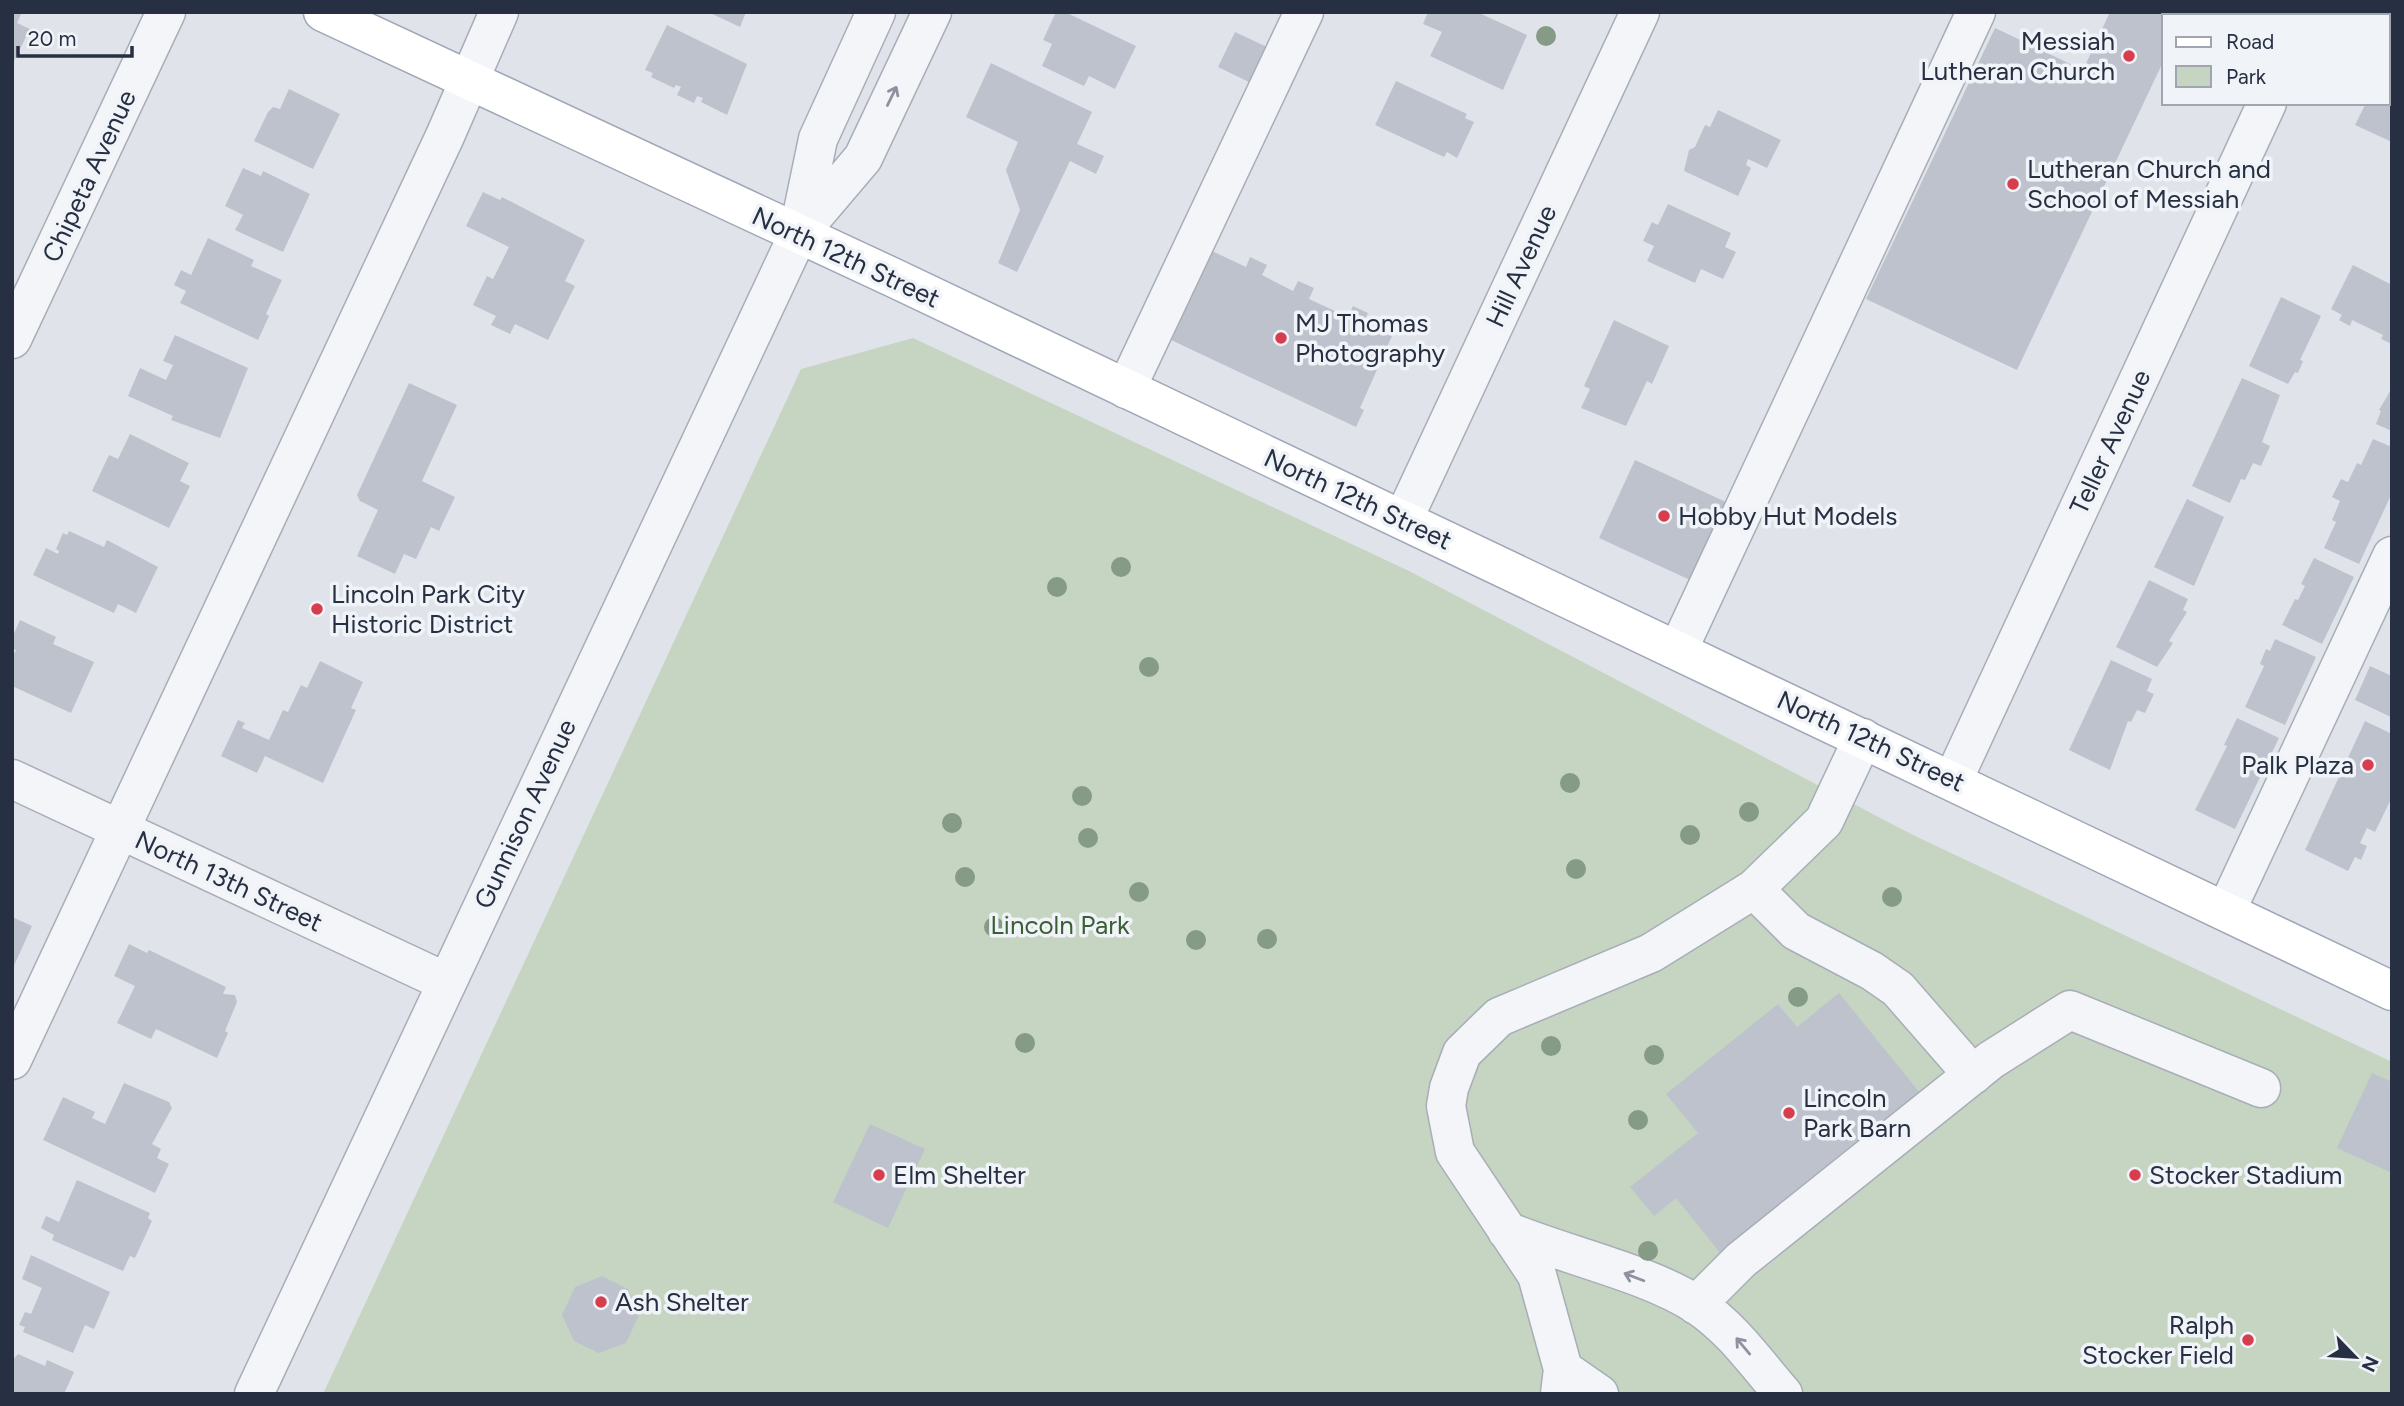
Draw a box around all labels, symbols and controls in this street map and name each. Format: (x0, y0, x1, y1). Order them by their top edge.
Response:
scale bar (18, 14, 131, 58)
legend (2162, 14, 2390, 105)
place label: Messiah Lutheran Church (1920, 25, 2115, 87)
text: 20 m (28, 26, 76, 51)
text: Road (2226, 29, 2274, 54)
marker: Messiah Lutheran Church (2121, 48, 2137, 64)
text: Park (2226, 64, 2267, 89)
street label: Chipeta Avenue (35, 85, 143, 267)
one-way arrow (886, 86, 900, 107)
place label: Lutheran Church and School of Messiah (2027, 153, 2271, 215)
marker: Lutheran Church and School of Messiah (2005, 176, 2021, 192)
street label: North 12th Street (747, 199, 945, 315)
street label: Hill Avenue (1479, 200, 1563, 332)
place label: MJ Thomas Photography (1295, 307, 1445, 369)
marker: MJ Thomas Photography (1273, 330, 1289, 346)
street label: Teller Avenue (2063, 365, 2157, 519)
street label: North 12th Street (1259, 441, 1457, 557)
place label: Hobby Hut Models (1678, 500, 1897, 532)
marker: Hobby Hut Models (1656, 508, 1672, 524)
place label: Lincoln Park City Historic District (331, 578, 525, 640)
marker: Lincoln Park City Historic District (309, 601, 325, 617)
street label: North 12th Street (1772, 683, 1970, 799)
street label: Gunnison Avenue (467, 714, 583, 914)
place label: Palk Plaza (2241, 749, 2354, 781)
marker: Palk Plaza (2360, 757, 2376, 773)
street label: North 13th Street (130, 824, 328, 939)
park label: Lincoln Park (990, 909, 1130, 941)
place label: Lincoln Park Barn (1803, 1082, 1911, 1144)
marker: Lincoln Park Barn (1781, 1105, 1797, 1121)
place label: Elm Shelter (893, 1159, 1026, 1191)
place label: Stocker Stadium (2149, 1159, 2343, 1191)
marker: Elm Shelter (871, 1167, 887, 1183)
marker: Stocker Stadium (2127, 1167, 2143, 1183)
one-way arrow (1623, 1270, 1645, 1283)
place label: Ash Shelter (615, 1286, 749, 1318)
marker: Ash Shelter (593, 1294, 609, 1310)
place label: Ralph Stocker Field (2082, 1309, 2234, 1371)
north arrow (2320, 1322, 2390, 1392)
marker: Ralph Stocker Field (2240, 1332, 2256, 1348)
one-way arrow (1735, 1337, 1751, 1355)
text: N (2356, 1352, 2383, 1375)

